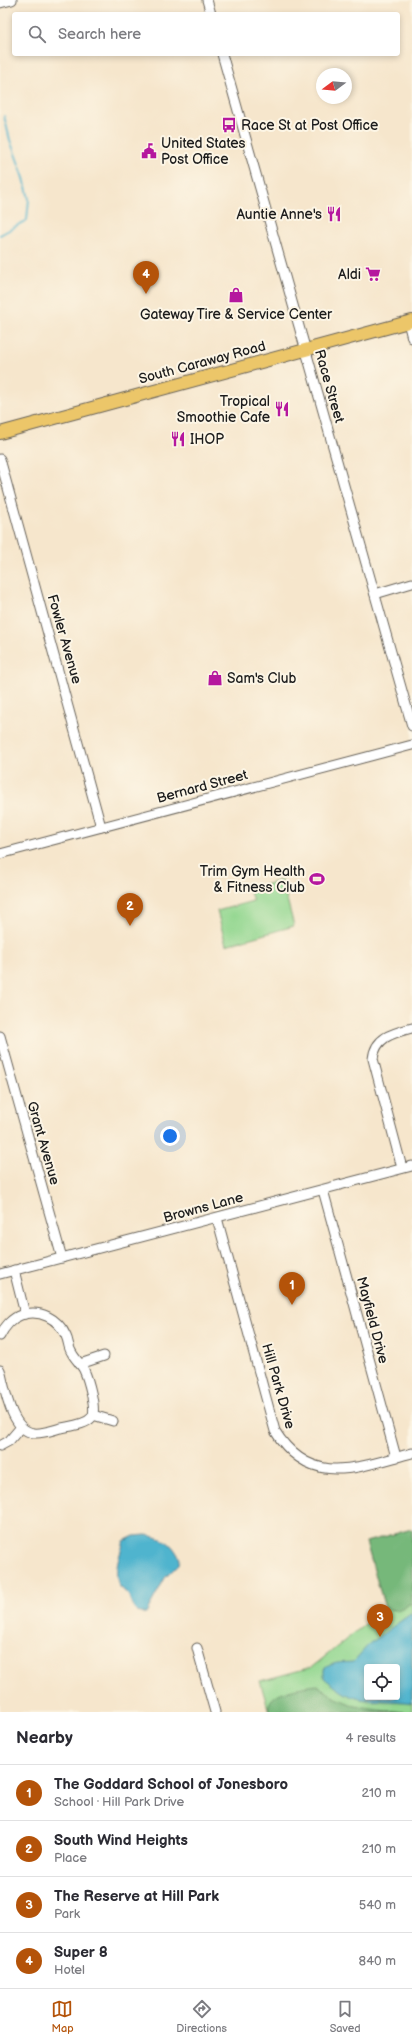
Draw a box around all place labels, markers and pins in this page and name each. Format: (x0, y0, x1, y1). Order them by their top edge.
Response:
bus stop icon: Race St at Post Office (220, 116, 238, 134)
place label: Race St at Post Office (241, 117, 378, 134)
place label: United States Post Office (161, 135, 246, 168)
public building icon: United States Post Office (140, 142, 158, 160)
restaurant icon: Auntie Anne's (325, 205, 343, 223)
place label: Auntie Anne's (236, 206, 322, 223)
pin: 4 (133, 261, 159, 294)
supermarket icon: Aldi (364, 265, 382, 283)
place label: Aldi (338, 266, 361, 283)
shop icon: Gateway Tire & Service Center (227, 286, 245, 304)
place label: Gateway Tire & Service Center (140, 306, 333, 323)
place label: Tropical Smoothie Cafe (177, 393, 270, 426)
restaurant icon: Tropical Smoothie Cafe (273, 400, 291, 418)
restaurant icon: IHOP (169, 430, 187, 448)
place label: IHOP (190, 431, 224, 448)
shop icon: Sam's Club (206, 669, 224, 687)
place label: Sam's Club (227, 670, 296, 687)
place label: Trim Gym Health & Fitness Club (200, 863, 305, 896)
sports icon: Trim Gym Health & Fitness Club (308, 870, 326, 888)
pin: 2 (117, 893, 143, 926)
pin: 1 (279, 1272, 305, 1305)
pin: 3 (367, 1604, 393, 1637)

